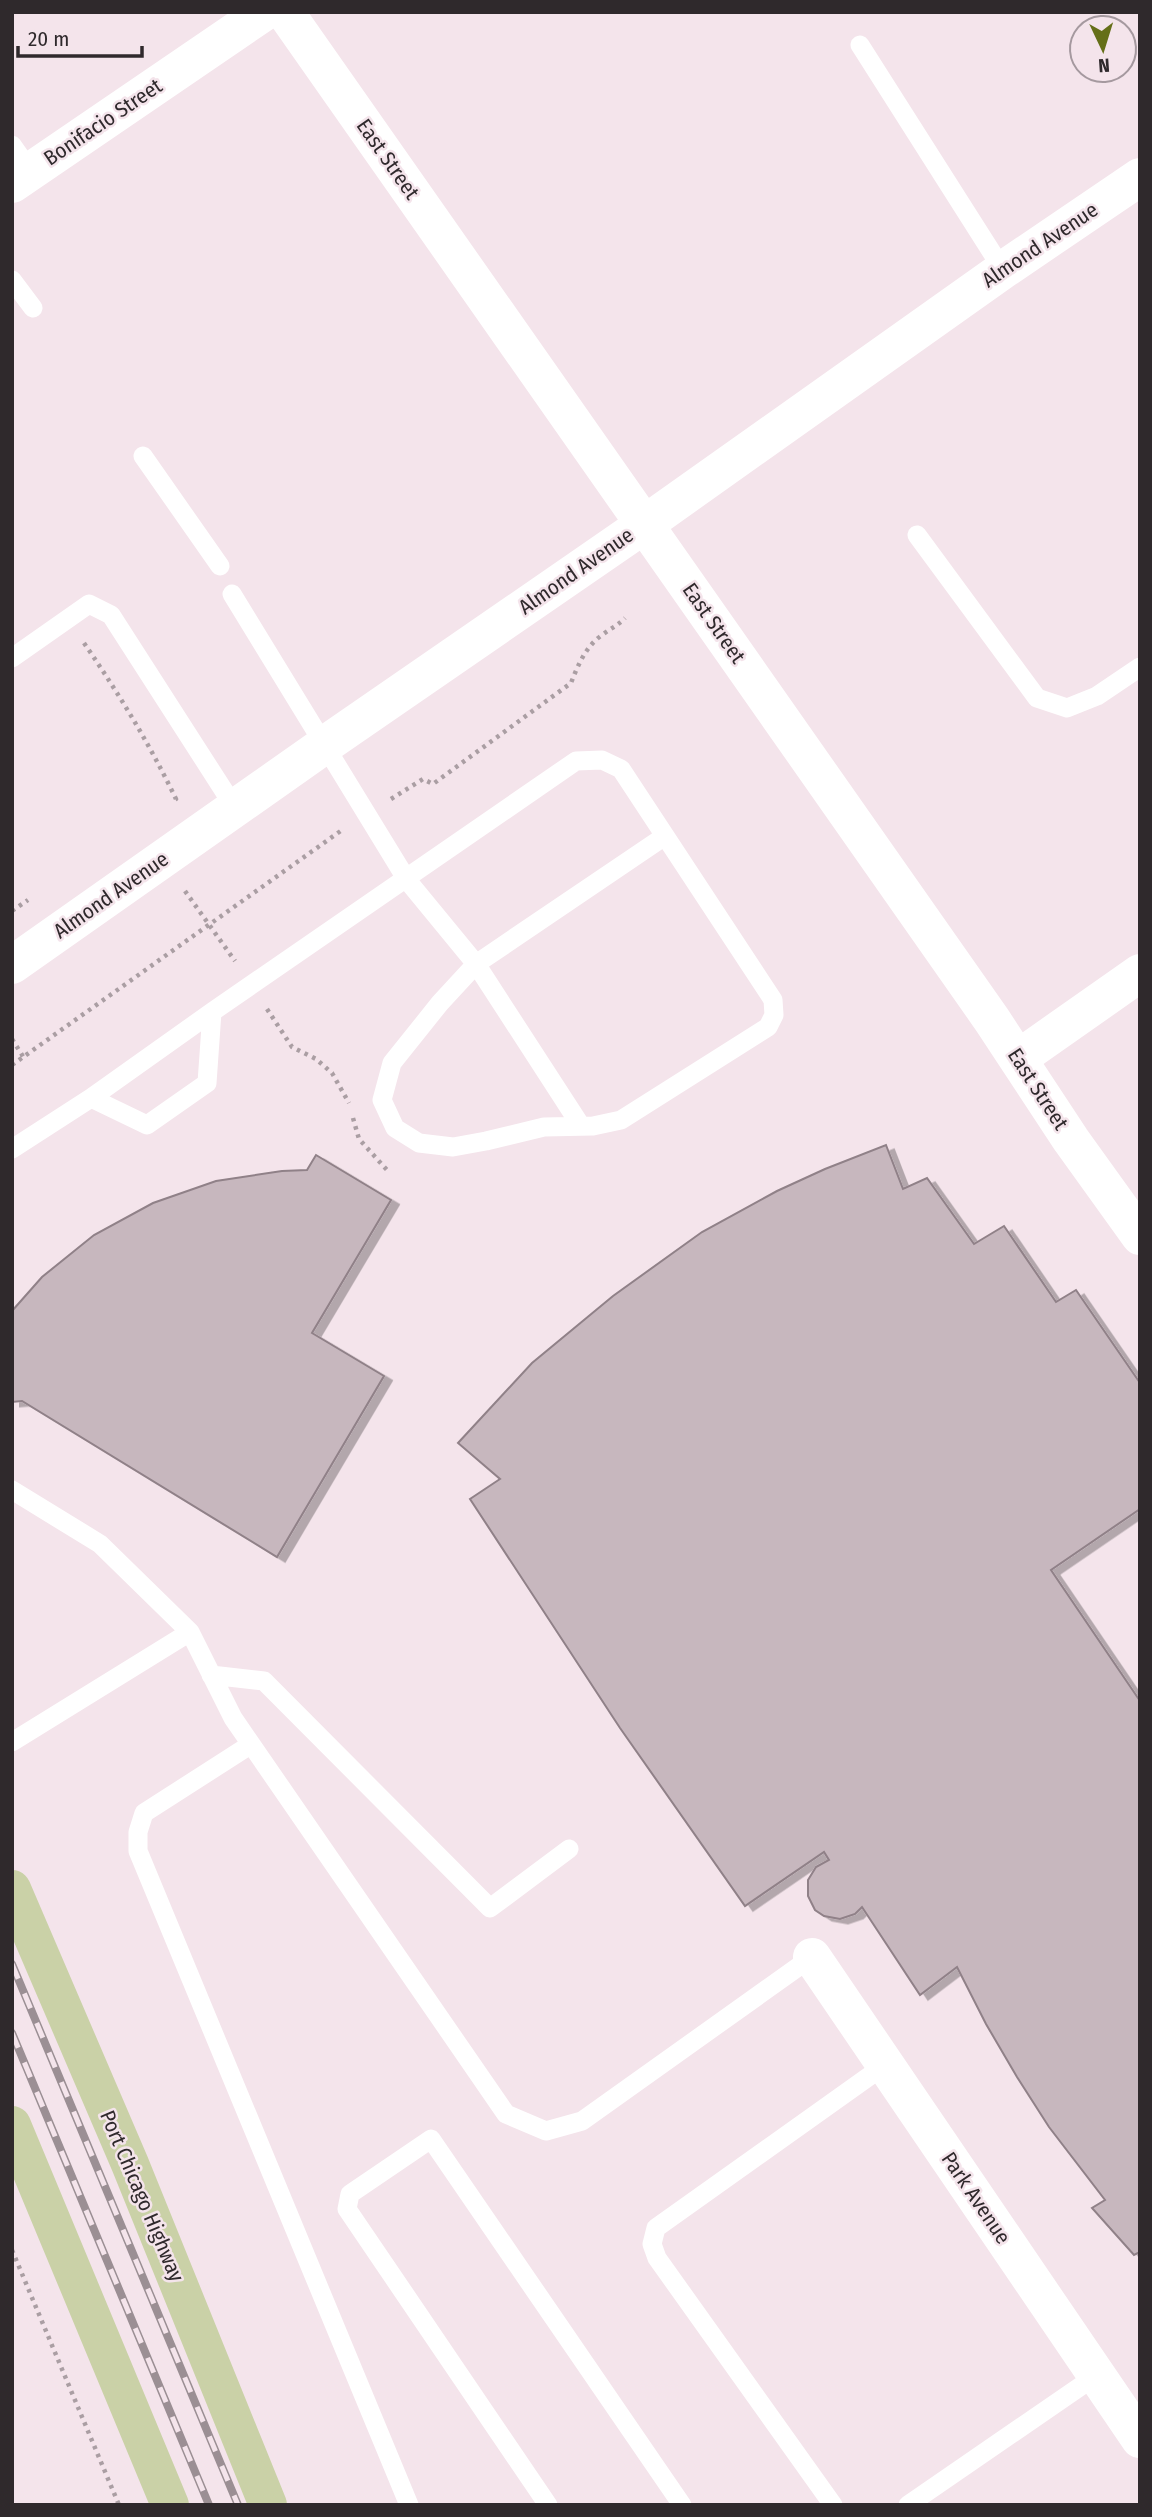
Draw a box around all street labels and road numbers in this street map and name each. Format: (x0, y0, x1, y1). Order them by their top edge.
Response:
street label: Bonifacio Street (39, 73, 167, 171)
street label: East Street (351, 114, 425, 204)
street label: Almond Avenue (977, 197, 1103, 293)
street label: Almond Avenue (514, 522, 638, 620)
street label: East Street (677, 578, 751, 668)
street label: Almond Avenue (49, 846, 173, 944)
street label: East Street (1002, 1043, 1074, 1135)
street label: Port Chicago Highway (94, 2106, 190, 2286)
street label: Park Avenue (936, 2147, 1016, 2249)

